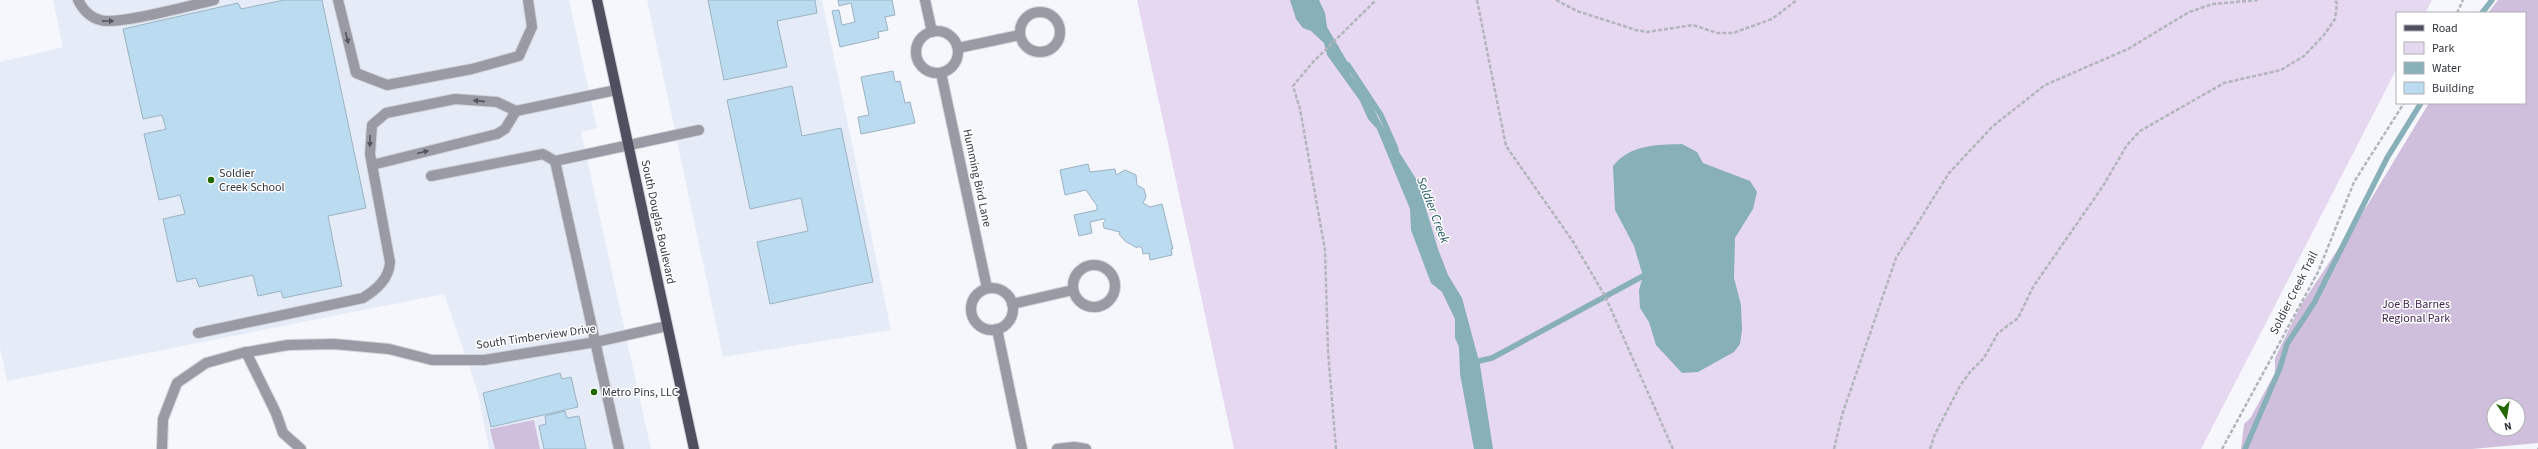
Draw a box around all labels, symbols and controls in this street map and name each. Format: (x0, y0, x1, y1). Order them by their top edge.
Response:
legend (2396, 12, 2526, 104)
one-way arrow (102, 18, 115, 24)
text: Road (2432, 20, 2458, 37)
one-way arrow (344, 32, 350, 44)
text: Park (2432, 40, 2454, 57)
text: Water (2432, 60, 2462, 77)
text: Building (2432, 80, 2474, 97)
one-way arrow (473, 97, 485, 104)
street label: Humming Bird Lane (958, 127, 996, 229)
one-way arrow (367, 135, 373, 148)
one-way arrow (417, 149, 429, 155)
street label: South Douglas Boulevard (637, 158, 679, 286)
place label: Soldier Creek School (219, 165, 285, 196)
water label: Soldier Creek (1412, 174, 1454, 247)
marker: Soldier Creek School (206, 175, 216, 185)
street label: Soldier Creek Trail (2266, 249, 2322, 337)
park label: Joe B. Barnes Regional Park (2382, 296, 2450, 327)
street label: South Timberview Drive (475, 320, 597, 354)
place label: Metro Pins, LLC (602, 384, 679, 401)
marker: Metro Pins, LLC (589, 387, 599, 397)
north arrow (2486, 397, 2526, 437)
text: N (2503, 418, 2513, 434)

